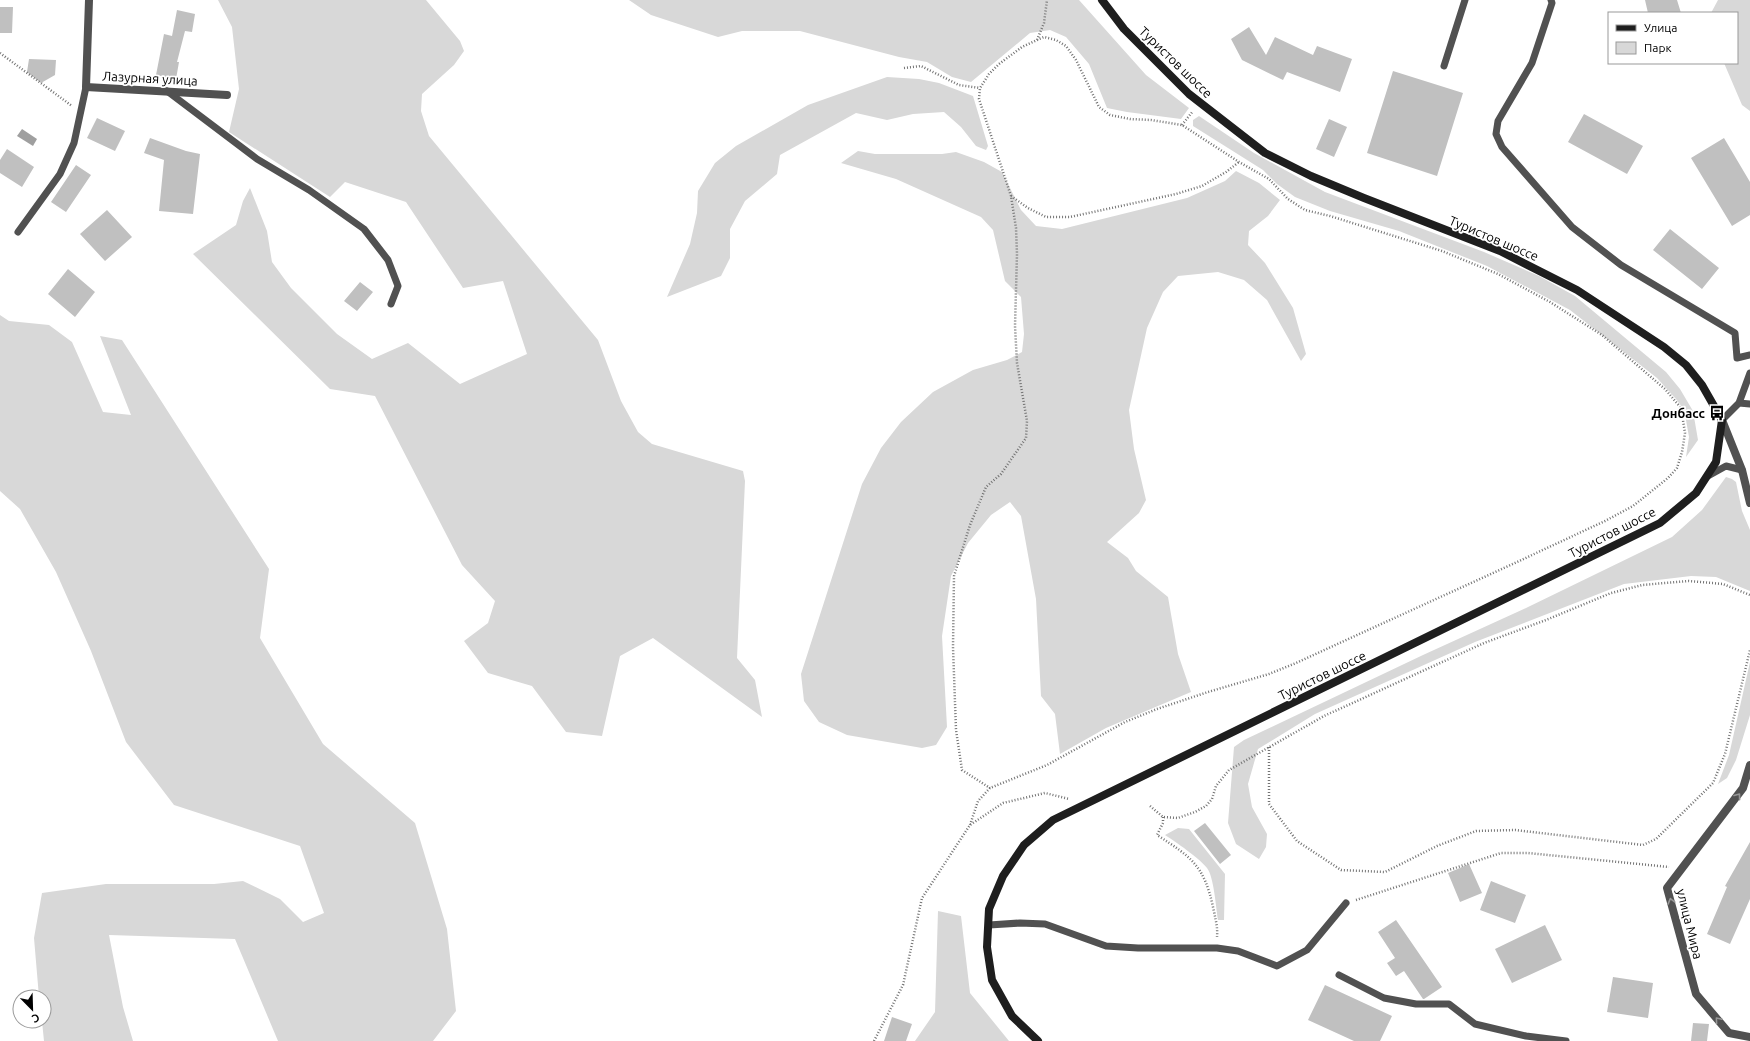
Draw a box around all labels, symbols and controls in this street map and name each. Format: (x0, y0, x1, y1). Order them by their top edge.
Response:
legend (1608, 12, 1738, 64)
text: Улица (1644, 21, 1677, 34)
street label: Туристов шоссе (1137, 24, 1215, 100)
text: Парк (1644, 41, 1672, 54)
street label: Лазурная улица (102, 69, 198, 87)
street label: Туристов шоссе (1447, 213, 1541, 263)
bus stop icon: Донбасс (1708, 404, 1726, 422)
place label: Донбасс (1652, 406, 1706, 420)
street label: Туристов шоссе (1566, 504, 1658, 560)
street label: Туристов шоссе (1276, 648, 1368, 702)
one-way arrow (1733, 793, 1740, 800)
street label: улица Мира (1675, 887, 1705, 961)
one-way arrow (1667, 898, 1675, 904)
north arrow (12, 989, 52, 1029)
text: С (30, 1011, 41, 1025)
one-way arrow (1715, 1017, 1722, 1024)

